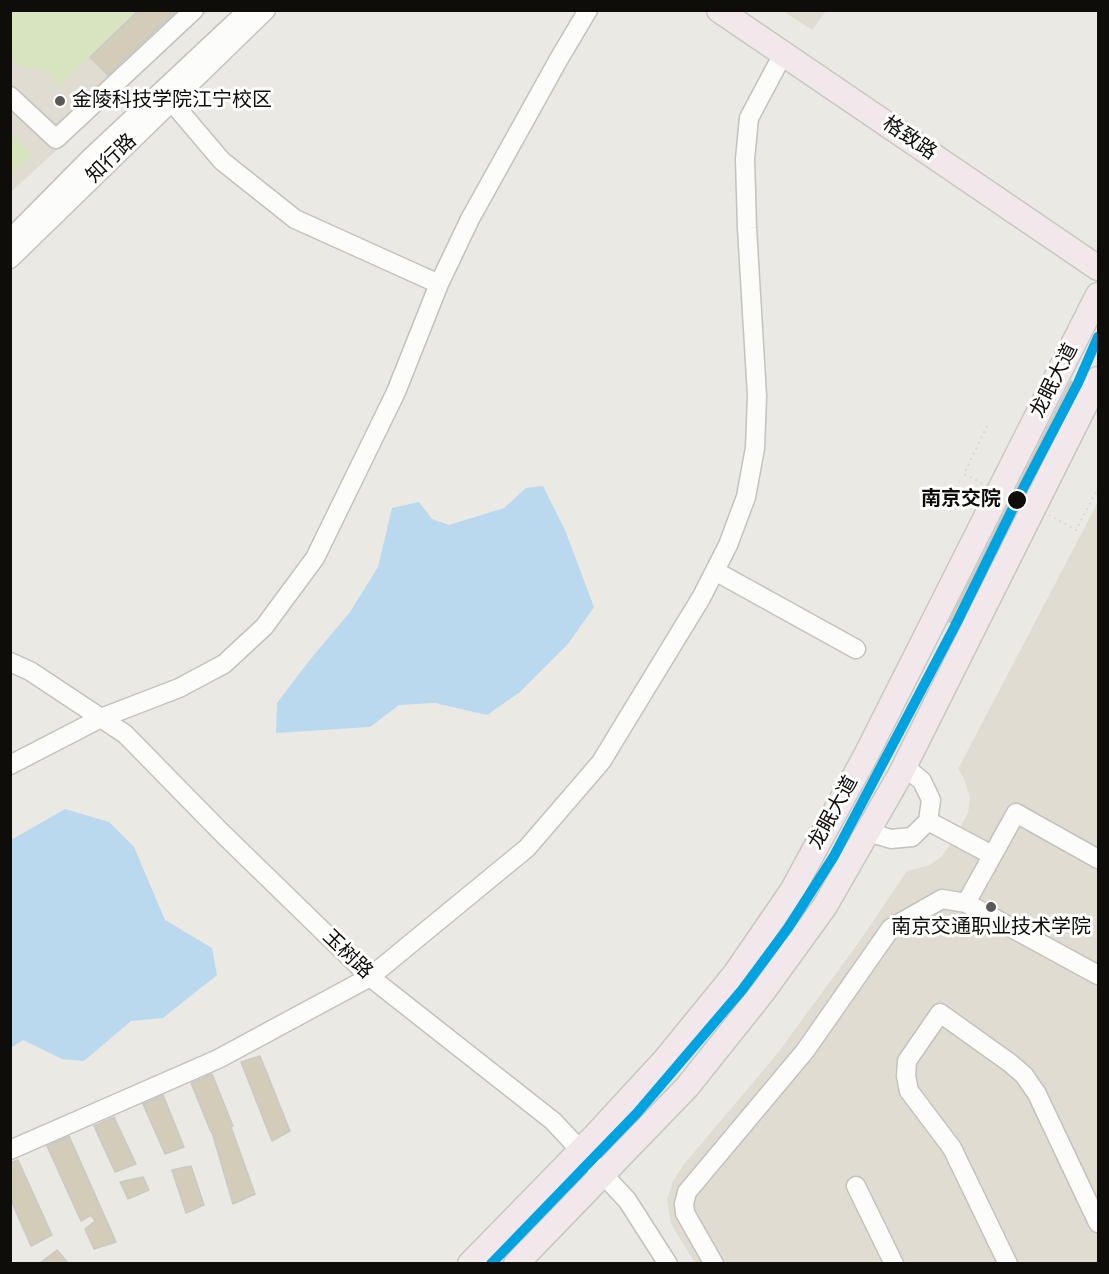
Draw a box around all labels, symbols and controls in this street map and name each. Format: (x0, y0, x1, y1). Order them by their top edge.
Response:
place label: 金陵科技学院江宁校区 (72, 89, 272, 113)
marker: 金陵科技学院江宁校区 (53, 94, 67, 108)
street label: 格致路 (877, 112, 941, 166)
street label: 知行路 (82, 130, 142, 188)
street label: 龙眠大道 (1026, 340, 1084, 422)
place label: 南京交院 (921, 488, 1001, 512)
marker: 南京交院 (1006, 489, 1028, 511)
street label: 龙眠大道 (804, 772, 864, 854)
marker: 南京交通职业技术学院 (984, 900, 998, 914)
place label: 南京交通职业技术学院 (891, 916, 1091, 940)
street label: 玉树路 (317, 926, 377, 984)

